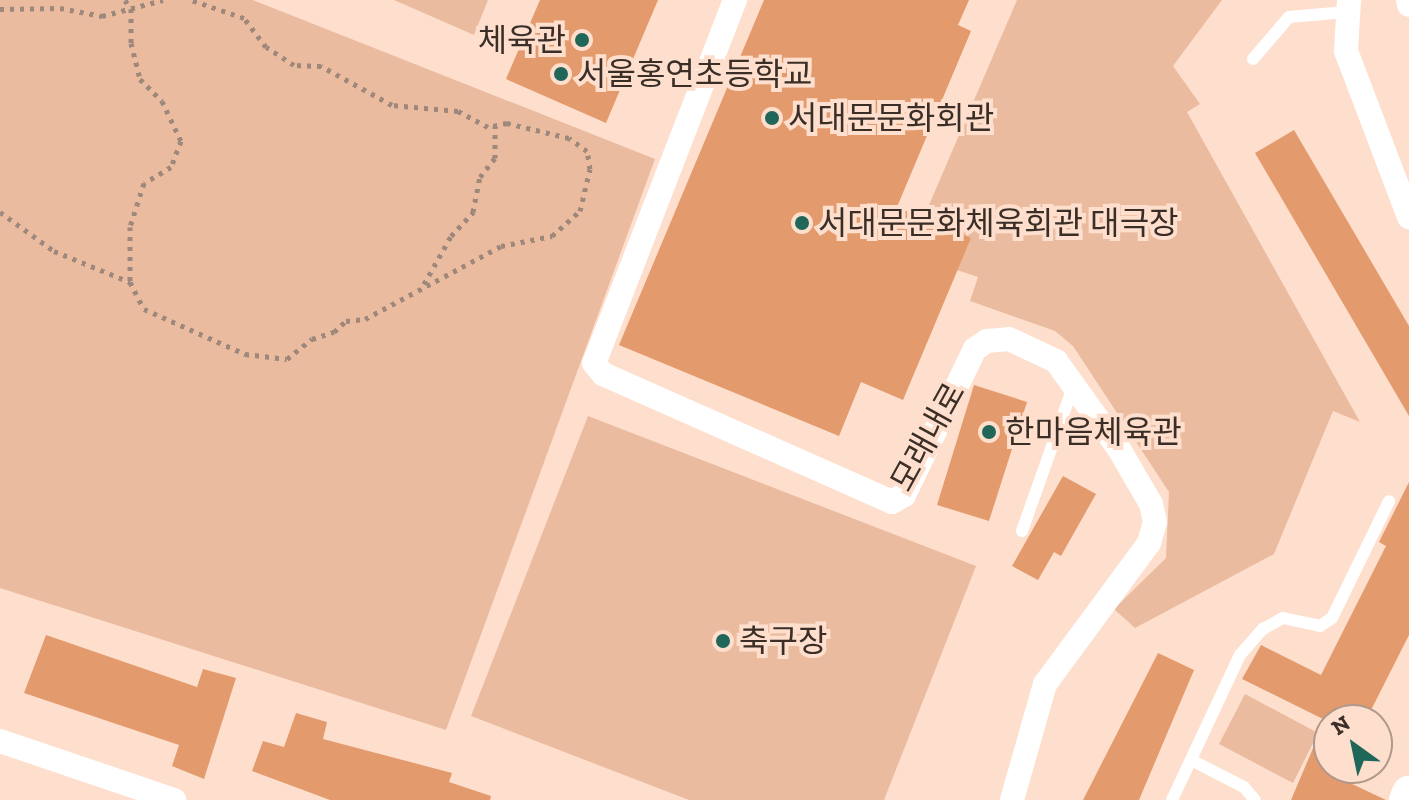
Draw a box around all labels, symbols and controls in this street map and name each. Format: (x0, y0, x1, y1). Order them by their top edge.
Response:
place label: 체육관 (478, 21, 566, 59)
marker: 체육관 (573, 31, 591, 49)
place label: 서울홍연초등학교 (577, 55, 813, 93)
marker: 서울홍연초등학교 (552, 65, 570, 83)
place label: 서대문문화회관 (788, 99, 994, 137)
marker: 서대문문화회관 (763, 109, 781, 127)
place label: 서대문문화체육회관 대극장 (818, 204, 1179, 242)
marker: 서대문문화체육회관 대극장 (793, 214, 811, 232)
street label: 모래내로 (883, 376, 973, 498)
place label: 한마음체육관 (1005, 413, 1182, 451)
marker: 한마음체육관 (980, 423, 998, 441)
place label: 축구장 (739, 622, 827, 660)
marker: 축구장 (714, 632, 732, 650)
north arrow (1313, 704, 1393, 784)
text: N (1326, 709, 1355, 741)

